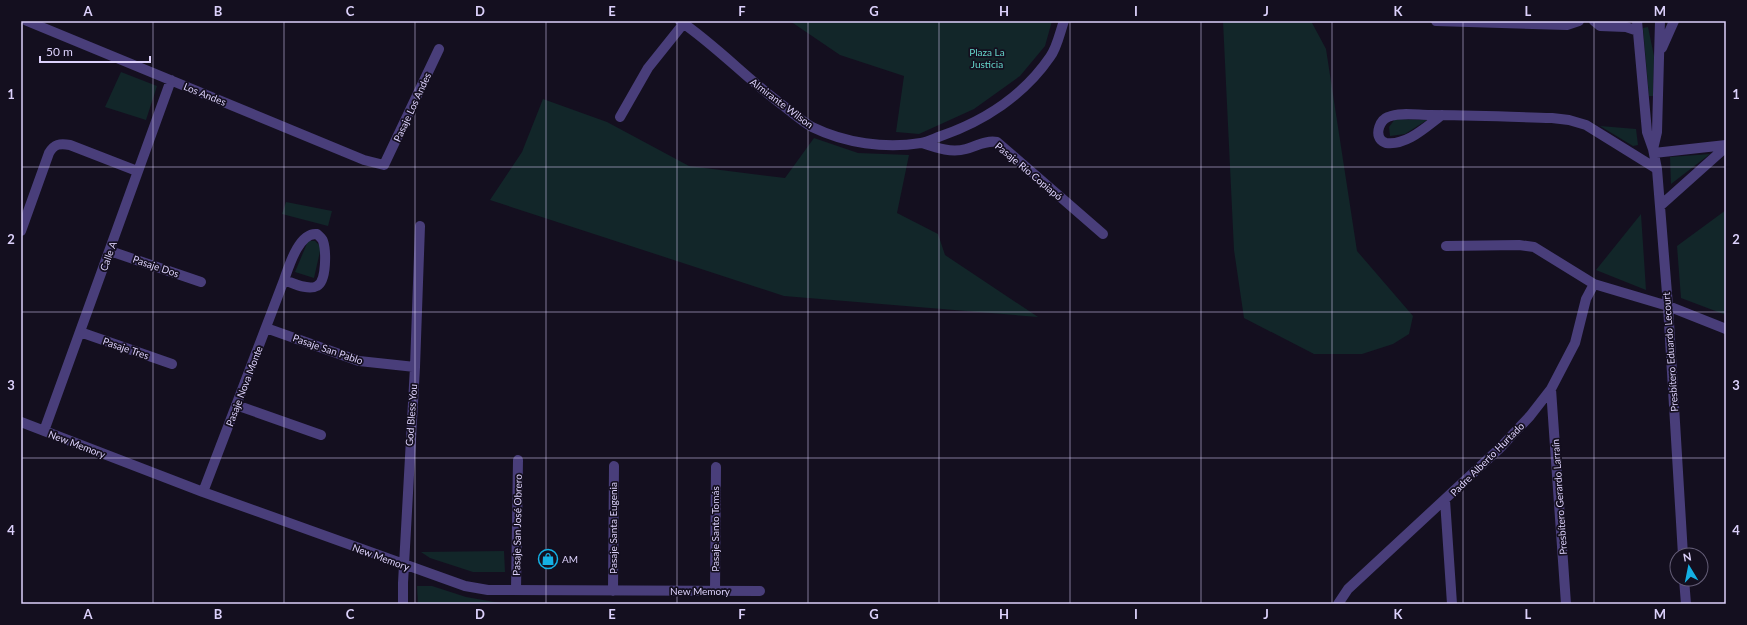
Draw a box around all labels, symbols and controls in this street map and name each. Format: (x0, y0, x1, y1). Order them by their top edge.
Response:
text: A (82, 3, 93, 19)
text: B (214, 3, 223, 19)
text: C (346, 3, 355, 19)
text: D (475, 3, 485, 19)
text: E (608, 3, 616, 19)
text: F (738, 3, 746, 19)
text: G (869, 3, 879, 19)
text: H (999, 3, 1009, 19)
text: I (1134, 3, 1138, 19)
text: J (1263, 3, 1269, 19)
text: K (1394, 3, 1404, 19)
text: L (1525, 3, 1532, 19)
text: M (1654, 3, 1666, 19)
scale bar (40, 38, 150, 64)
text: 50 m (46, 44, 73, 59)
park label: Plaza La Justicia (969, 46, 1005, 70)
street label: Pasaje Los Andes (391, 71, 433, 143)
street label: Almirante Wilson (748, 75, 816, 131)
street label: Los Andes (182, 80, 228, 108)
text: 1 (7, 86, 15, 102)
text: 1 (1732, 86, 1740, 102)
street label: Pasaje Río Copiapó (993, 140, 1065, 203)
text: 2 (7, 231, 15, 247)
text: 2 (1732, 231, 1740, 247)
street label: Calle A (97, 239, 119, 272)
street label: Pasaje Dos (131, 253, 181, 279)
street label: Presbítero Eduardo Lecourt (1660, 291, 1680, 412)
street label: Pasaje San Pablo (291, 331, 365, 367)
street label: Pasaje Tres (101, 335, 151, 361)
street label: Pasaje Nova Monte (223, 344, 265, 428)
text: 3 (7, 377, 15, 393)
text: 3 (1732, 377, 1740, 393)
street label: God Bless You (403, 384, 419, 446)
street label: Padre Alberto Hurtado (1448, 419, 1527, 498)
street label: New Memory (47, 428, 108, 461)
street label: Presbítero Gerardo Larraín (1549, 439, 1569, 555)
street label: Pasaje San José Obrero (510, 474, 524, 576)
street label: Pasaje Santa Eugenia (607, 482, 619, 574)
street label: Pasaje Santo Tomás (709, 486, 721, 572)
text: 4 (7, 522, 15, 538)
text: 4 (1732, 522, 1740, 538)
street label: New Memory (351, 541, 412, 573)
north arrow (1669, 547, 1709, 587)
shop icon: AM (537, 548, 559, 570)
text: N (1682, 550, 1692, 564)
place label: AM (562, 553, 578, 565)
street label: New Memory (670, 585, 731, 597)
text: A (82, 606, 93, 622)
text: B (214, 606, 223, 622)
text: C (346, 606, 355, 622)
text: D (475, 606, 485, 622)
text: E (608, 606, 616, 622)
text: F (738, 606, 746, 622)
text: G (869, 606, 879, 622)
text: H (999, 606, 1009, 622)
text: I (1134, 606, 1138, 622)
text: J (1263, 606, 1269, 622)
text: K (1394, 606, 1404, 622)
text: L (1525, 606, 1532, 622)
text: M (1654, 606, 1666, 622)

